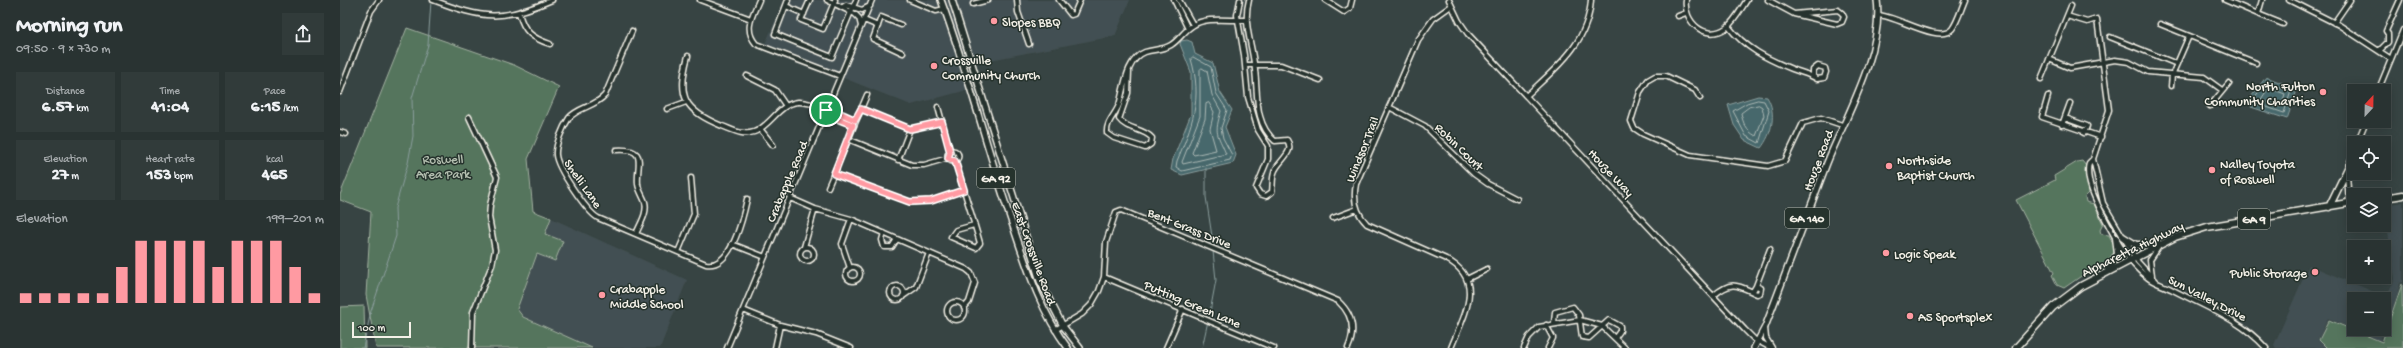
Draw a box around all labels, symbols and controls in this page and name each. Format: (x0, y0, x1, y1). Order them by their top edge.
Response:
button: share (282, 13, 324, 55)
text: Morning run (16, 14, 122, 40)
marker: Slopes BBQ (989, 16, 999, 26)
place label: Slopes BBQ (1002, 16, 1061, 31)
text: 09:50 · 9 × 730 m (16, 42, 111, 57)
place label: Crossville Community Church (942, 54, 1040, 84)
marker: Crossville Community Church (929, 61, 939, 71)
place label: North Fulton Community Charities (2205, 80, 2316, 110)
north arrow (2347, 84, 2391, 128)
map controls (2347, 84, 2391, 336)
text: Distance (46, 86, 85, 98)
text: Time (160, 86, 180, 98)
text: Pace (264, 86, 285, 98)
marker: North Fulton Community Charities (2318, 87, 2328, 97)
pin (809, 93, 843, 127)
text: 6.57 (42, 98, 74, 118)
text: 41:04 (151, 98, 189, 118)
text: 6:15 (251, 98, 281, 118)
icon: arrive (815, 99, 837, 121)
text: km (74, 103, 89, 115)
text: /km (281, 103, 299, 115)
street label: Windsor Trail (1343, 115, 1383, 185)
street label: Robin Court (1431, 121, 1487, 176)
street label: Houze Road (1801, 127, 1838, 194)
button: locate (2347, 136, 2391, 180)
street label: Crabapple Road (764, 138, 813, 225)
street label: Houze Way (1584, 146, 1637, 201)
park label: Roswell Area Park (416, 153, 471, 183)
text: Elevation (43, 154, 87, 166)
text: Heart rate (145, 154, 195, 166)
text: kcal (266, 154, 283, 166)
place label: Northside Baptist Church (1896, 154, 1975, 184)
street label: Shelli Lane (560, 157, 604, 212)
place label: Nalley Toyota of Roswell (2220, 158, 2296, 188)
marker: Northside Baptist Church (1884, 161, 1894, 171)
marker: Nalley Toyota of Roswell (2207, 165, 2217, 175)
text: 27 (52, 166, 69, 186)
text: 153 (147, 166, 171, 186)
text: 465 (262, 166, 287, 186)
road number: GA 92 (977, 168, 1015, 188)
text: m (69, 171, 79, 183)
text: bpm (171, 171, 193, 183)
button: layers (2347, 188, 2391, 232)
street label: East Crossville Road (1007, 200, 1059, 309)
street label: Bent Grass Drive (1144, 205, 1233, 253)
road number: GA 140 (1785, 208, 1829, 228)
road number: GA 9 (2238, 209, 2270, 229)
text: Elevation (16, 212, 68, 227)
text: 199–201 m (266, 212, 324, 227)
street label: Alpharetta Highway (2080, 219, 2187, 281)
button: + (2347, 240, 2391, 284)
marker: Logic Speak (1881, 248, 1891, 258)
place label: Logic Speak (1894, 248, 1957, 263)
place label: Public Storage (2229, 267, 2307, 282)
marker: Public Storage (2310, 267, 2320, 277)
street label: Sun Valley Drive (2165, 273, 2249, 326)
street label: Putting Green Lane (1140, 278, 1243, 333)
place label: Crabapple Middle School (610, 283, 684, 313)
marker: Crabapple Middle School (597, 290, 607, 300)
button: − (2347, 292, 2391, 336)
marker: A5 Sportsplex (1905, 311, 1915, 321)
place label: A5 Sportsplex (1918, 311, 1992, 326)
scale bar (352, 320, 411, 339)
text: 100 m (358, 323, 385, 335)

